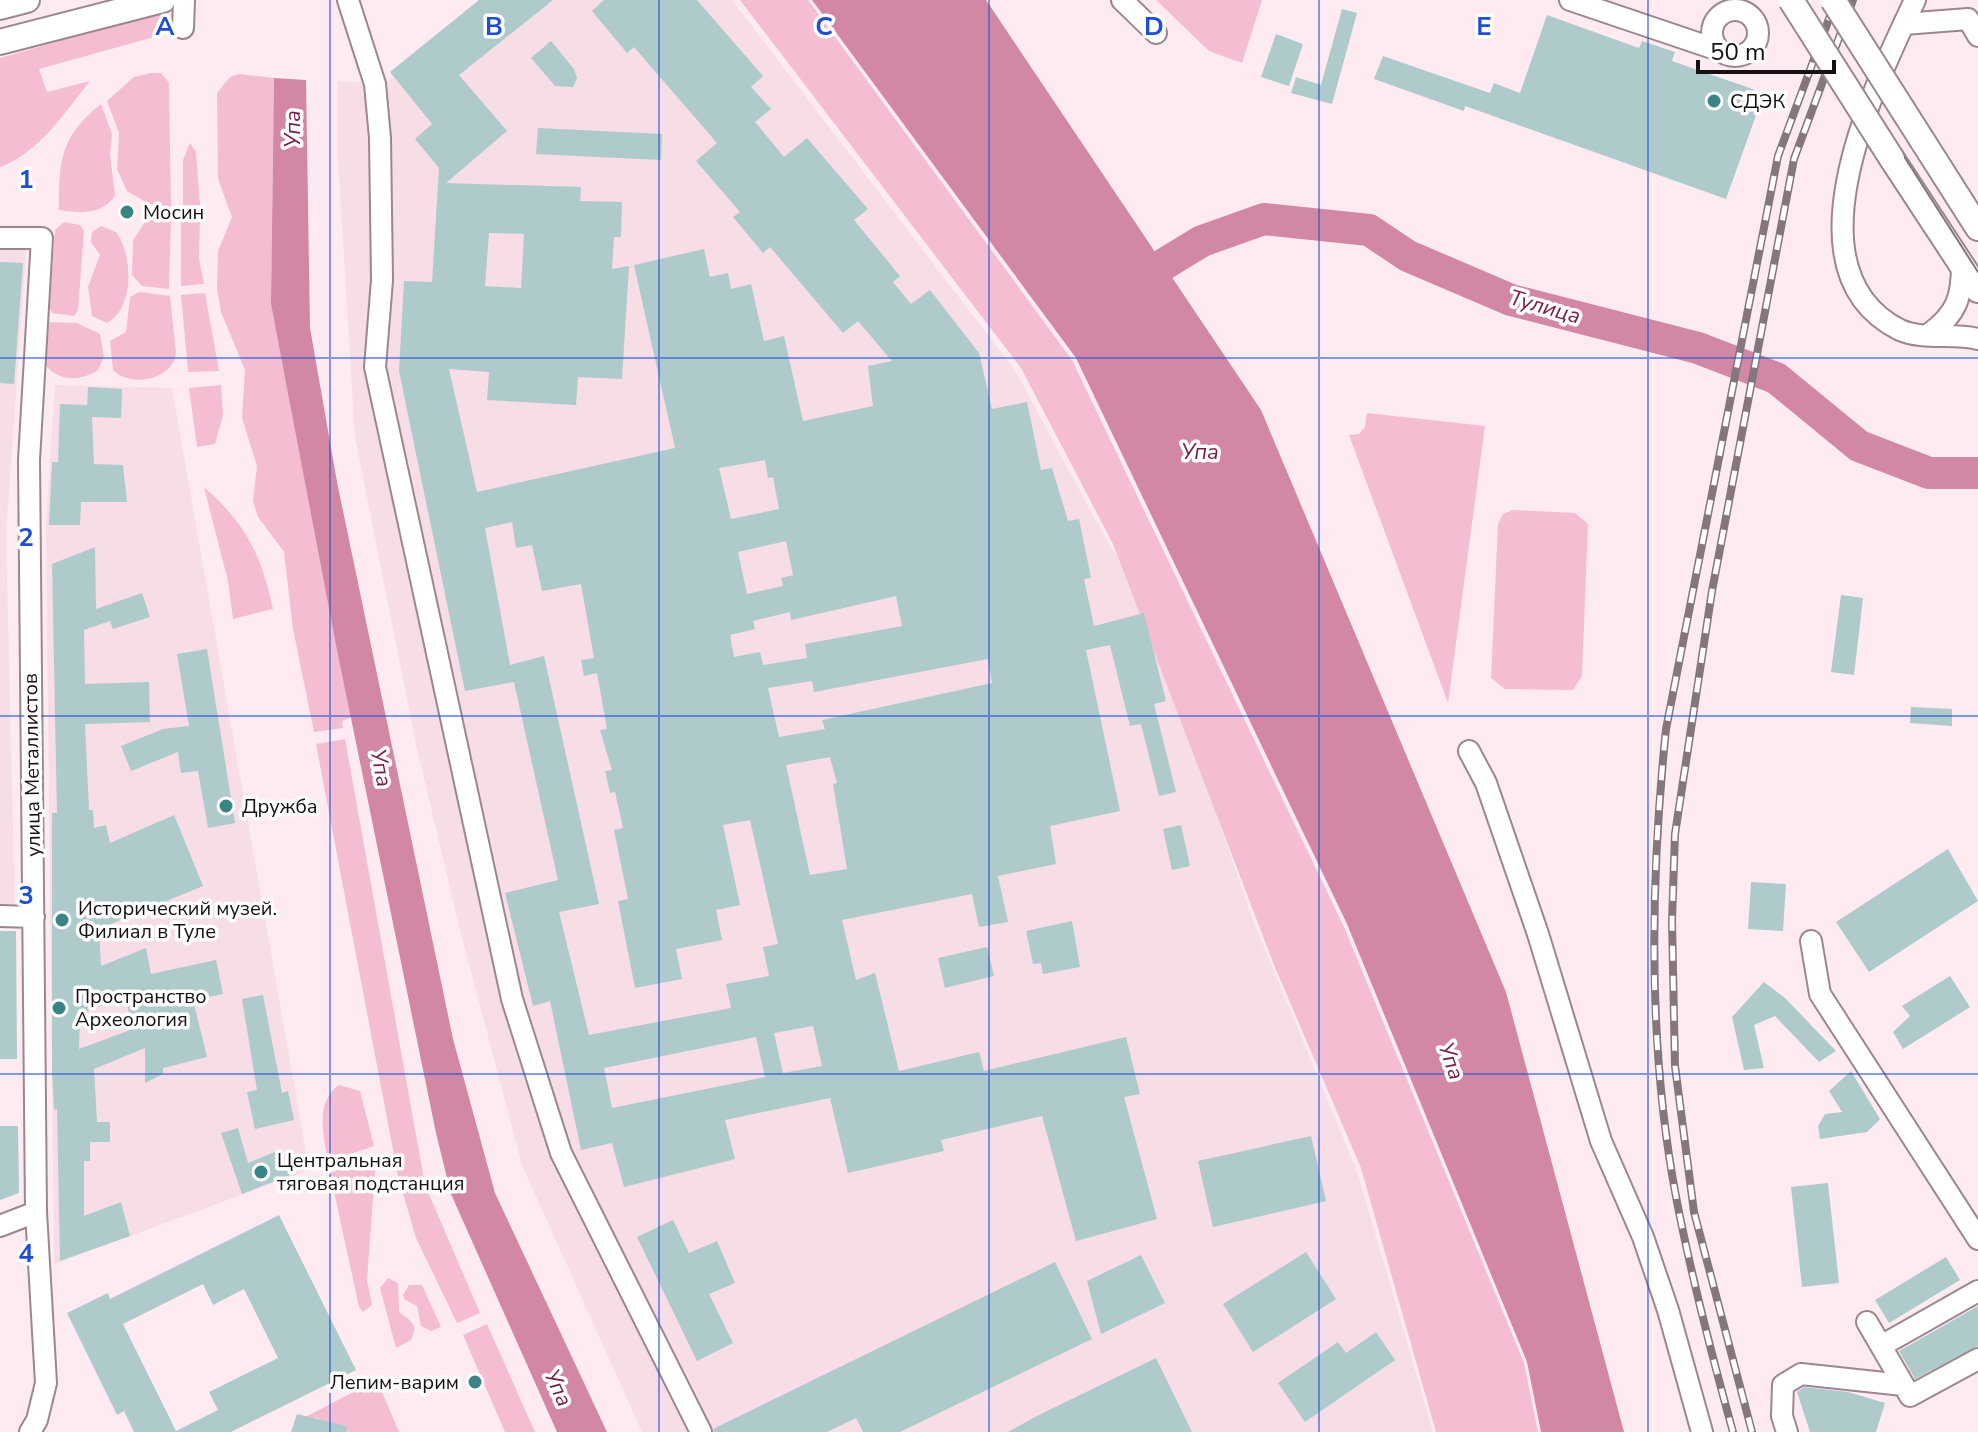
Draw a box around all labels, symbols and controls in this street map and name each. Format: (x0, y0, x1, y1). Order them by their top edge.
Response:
text: A (155, 9, 175, 44)
text: B (485, 9, 503, 44)
text: C (815, 9, 833, 44)
text: D (1144, 9, 1164, 44)
text: E (1476, 9, 1492, 44)
scale bar (1698, 24, 1834, 74)
text: 50 m (1710, 36, 1766, 68)
place label: СДЭК (1730, 88, 1785, 115)
marker: СДЭК (1705, 92, 1723, 110)
water label: Упа (278, 110, 308, 148)
text: 1 (18, 162, 34, 197)
place label: Мосин (143, 199, 204, 226)
marker: Мосин (118, 203, 136, 221)
water label: Тулица (1506, 283, 1584, 331)
water label: Упа (1181, 437, 1219, 467)
text: 2 (18, 520, 34, 555)
street label: улица Металлистов (17, 673, 47, 857)
water label: Упа (363, 747, 399, 789)
place label: Дружба (242, 793, 318, 820)
marker: Дружба (217, 797, 235, 815)
text: 3 (18, 878, 34, 913)
place label: Исторический музей. Филиал в Туле (78, 895, 277, 945)
marker: Исторический музей. Филиал в Туле (53, 911, 71, 929)
place label: Пространство Археология (75, 983, 207, 1033)
marker: Пространство Археология (50, 999, 68, 1017)
water label: Упа (1431, 1038, 1471, 1084)
place label: Центральная тяговая подстанция (277, 1147, 464, 1197)
marker: Центральная тяговая подстанция (252, 1163, 270, 1181)
text: 4 (18, 1236, 34, 1271)
water label: Упа (537, 1365, 579, 1411)
place label: Лепим-варим (330, 1369, 459, 1396)
marker: Лепим-варим (466, 1373, 484, 1391)

